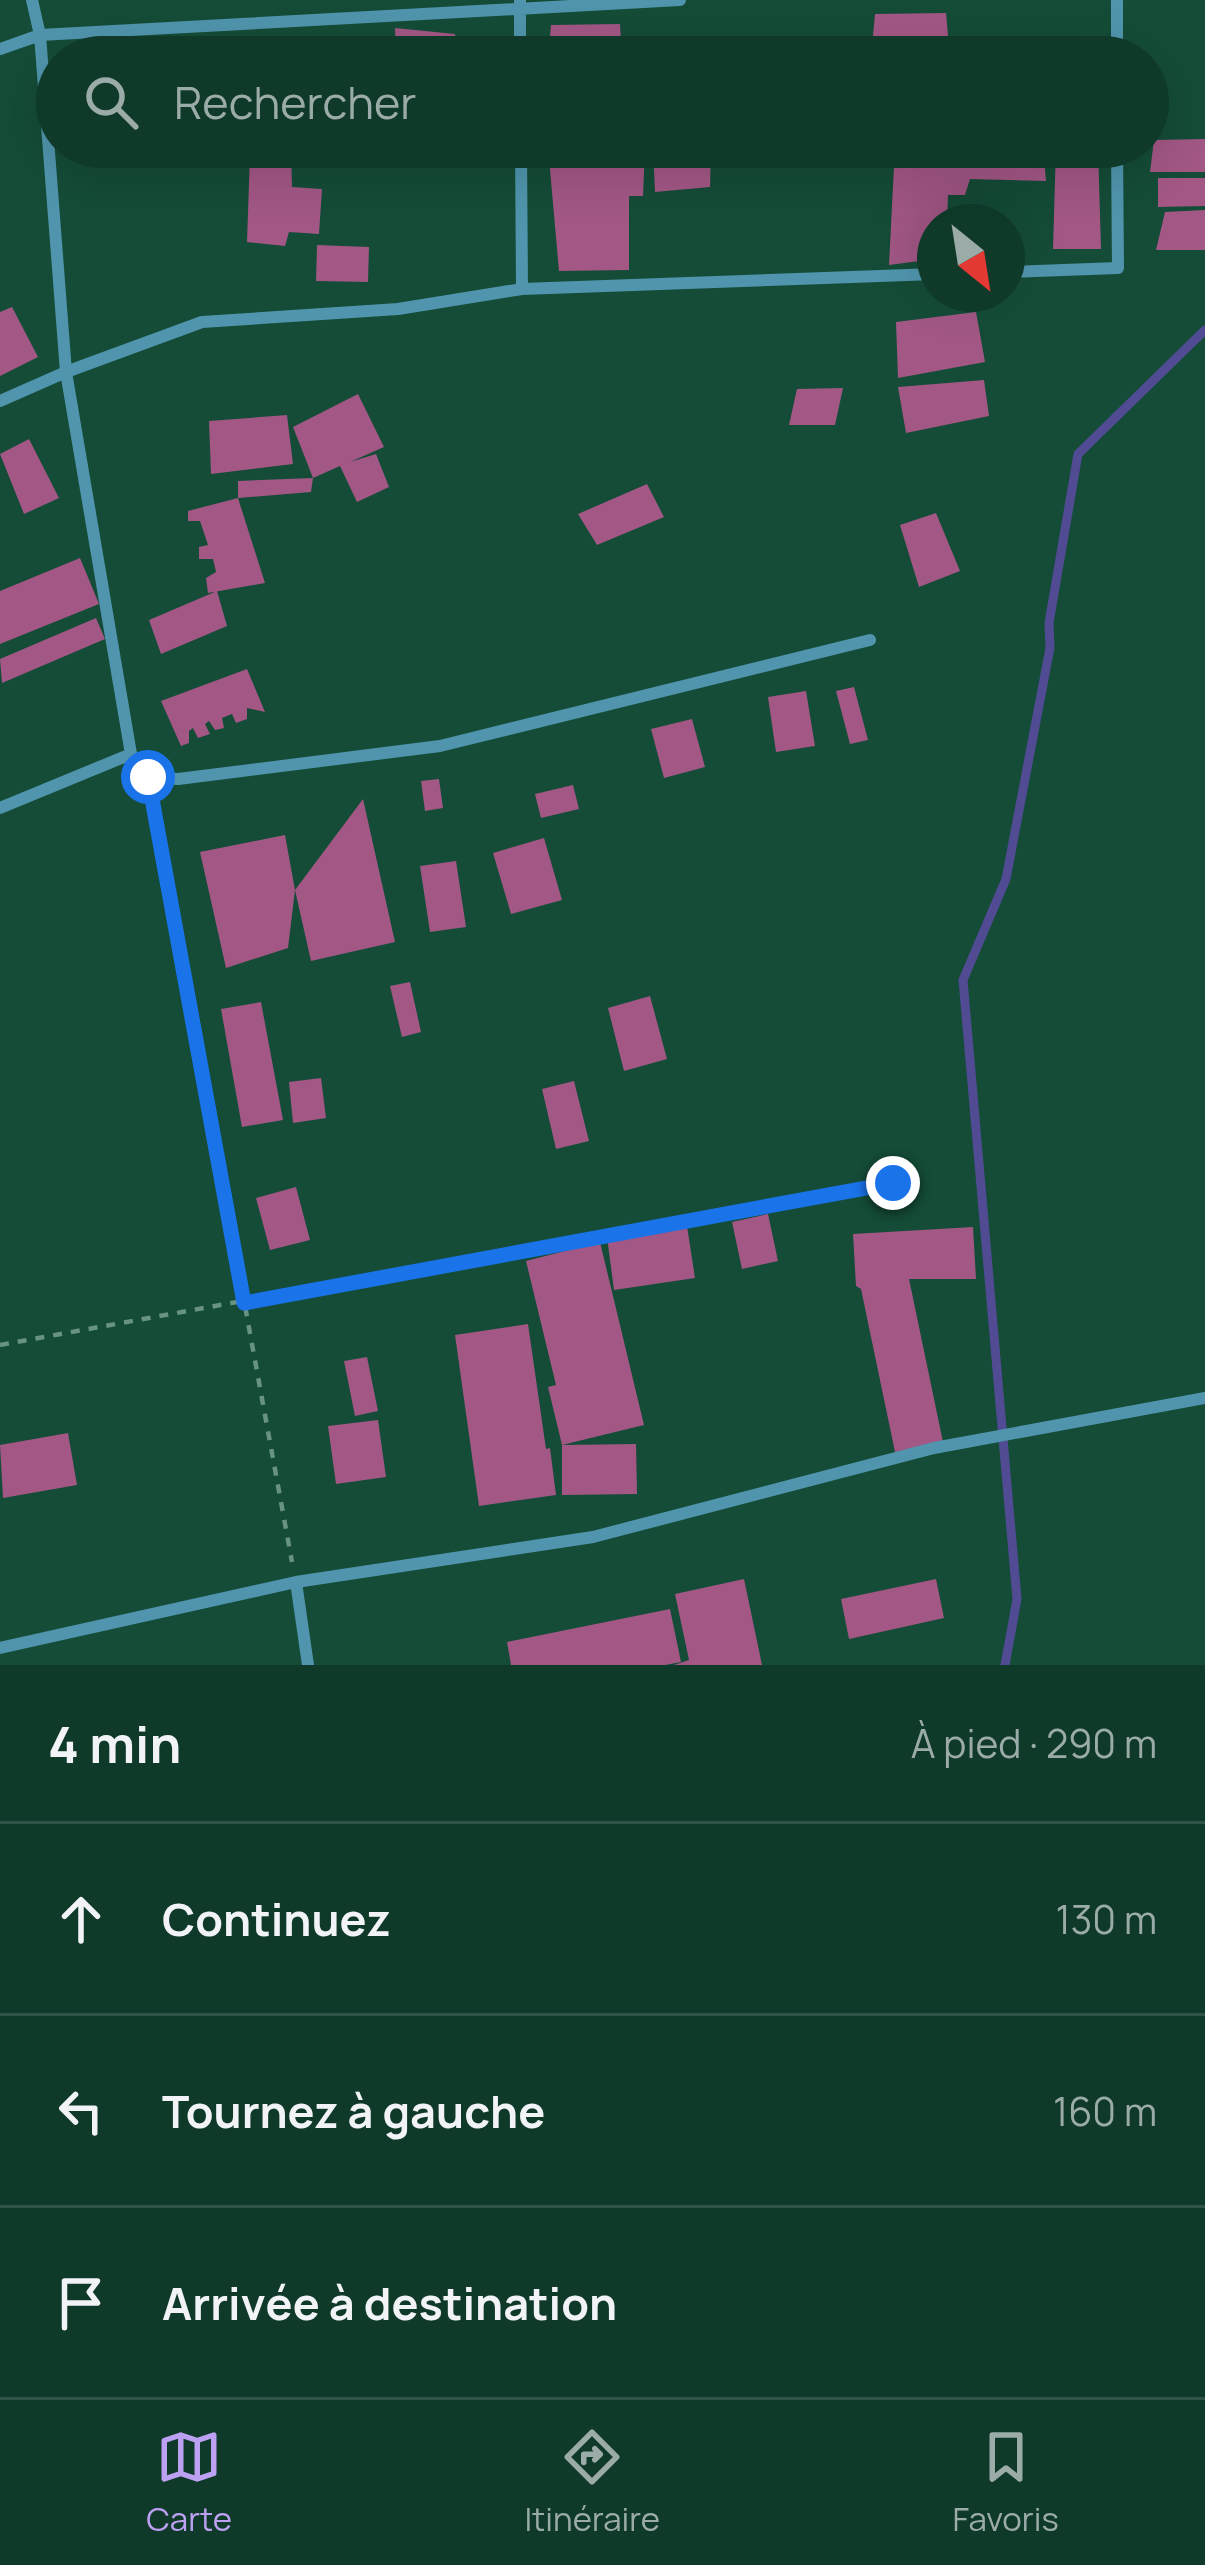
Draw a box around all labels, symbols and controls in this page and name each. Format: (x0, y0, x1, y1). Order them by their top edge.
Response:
search box (36, 36, 1169, 168)
icon: search (78, 69, 144, 135)
text: Rechercher (174, 71, 417, 133)
north arrow (917, 204, 1025, 312)
route start (121, 750, 175, 804)
route end (866, 1156, 920, 1210)
text: 4 min (48, 1709, 181, 1778)
text: À pied · 290 m (911, 1716, 1157, 1770)
icon: ahead (48, 1886, 114, 1952)
text: Continuez (162, 1888, 391, 1950)
text: 130 m (1056, 1892, 1157, 1946)
icon: left (48, 2078, 114, 2144)
text: Tournez à gauche (162, 2080, 545, 2142)
text: 160 m (1053, 2084, 1157, 2138)
icon: arrive (48, 2270, 114, 2336)
text: Arrivée à destination (162, 2272, 617, 2334)
tab: Carte (146, 2424, 232, 2541)
tab: Itinéraire (524, 2424, 660, 2541)
tab: Favoris (953, 2424, 1059, 2541)

